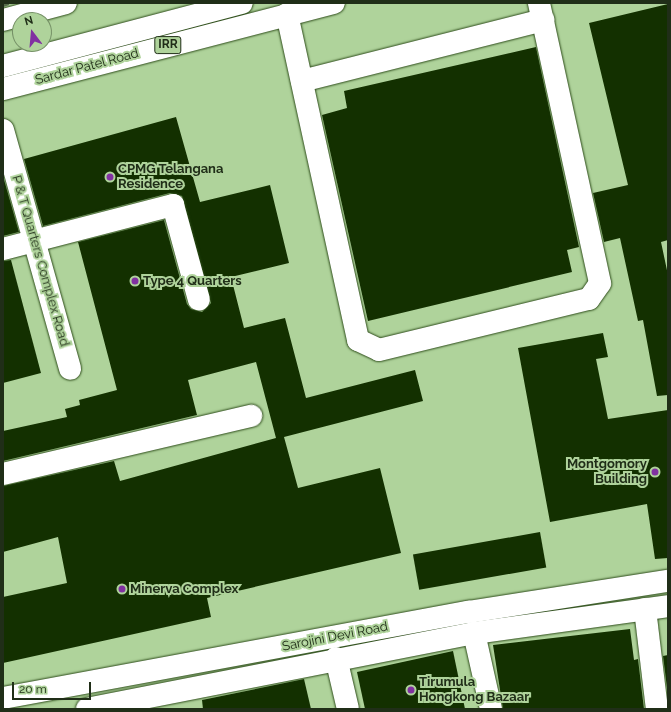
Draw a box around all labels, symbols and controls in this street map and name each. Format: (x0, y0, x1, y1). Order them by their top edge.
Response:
north arrow (12, 12, 52, 52)
text: N (23, 14, 35, 28)
road number: IRR (154, 35, 182, 55)
street label: Sardar Patel Road (33, 46, 141, 88)
place label: CPMG Telangana Residence (118, 162, 224, 193)
marker: CPMG Telangana Residence (105, 172, 115, 182)
street label: P & T Quarters Complex Road (8, 173, 72, 349)
place label: Type 4 Quarters (143, 273, 242, 289)
marker: Type 4 Quarters (130, 276, 140, 286)
place label: Montgomory Building (567, 457, 647, 488)
marker: Montgomory Building (650, 467, 660, 477)
place label: Minerva Complex (130, 581, 238, 597)
marker: Minerva Complex (117, 584, 127, 594)
street label: Sarojini Devi Road (281, 619, 389, 655)
scale bar (14, 674, 93, 700)
place label: Tirumula Hongkong Bazaar (419, 675, 529, 706)
text: 20 m (19, 682, 47, 696)
marker: Tirumula Hongkong Bazaar (406, 685, 416, 695)

